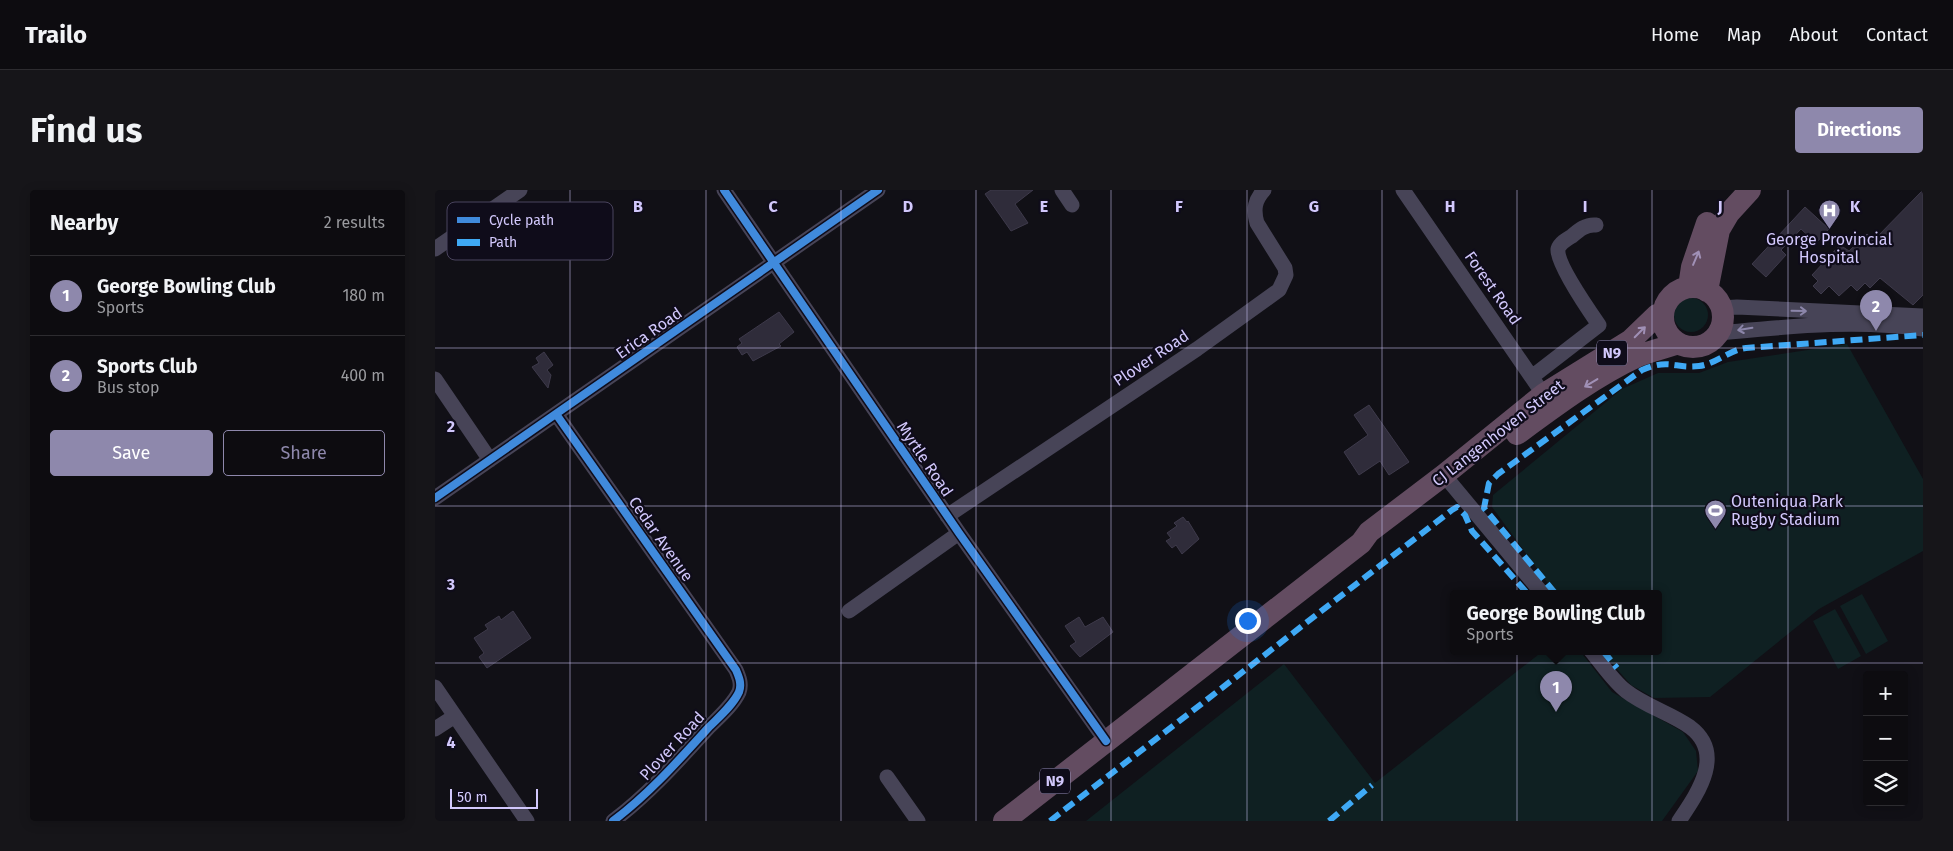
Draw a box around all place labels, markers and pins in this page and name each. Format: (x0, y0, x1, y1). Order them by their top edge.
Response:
hospital icon: George Provincial Hospital (1817, 198, 1841, 229)
place label: George Provincial Hospital (1766, 230, 1892, 267)
pin: 2 (1860, 290, 1892, 331)
place label: Outeniqua Park Rugby Stadium (1731, 492, 1844, 529)
sports icon: Outeniqua Park Rugby Stadium (1703, 498, 1727, 529)
pin: 1 (1540, 671, 1572, 712)

